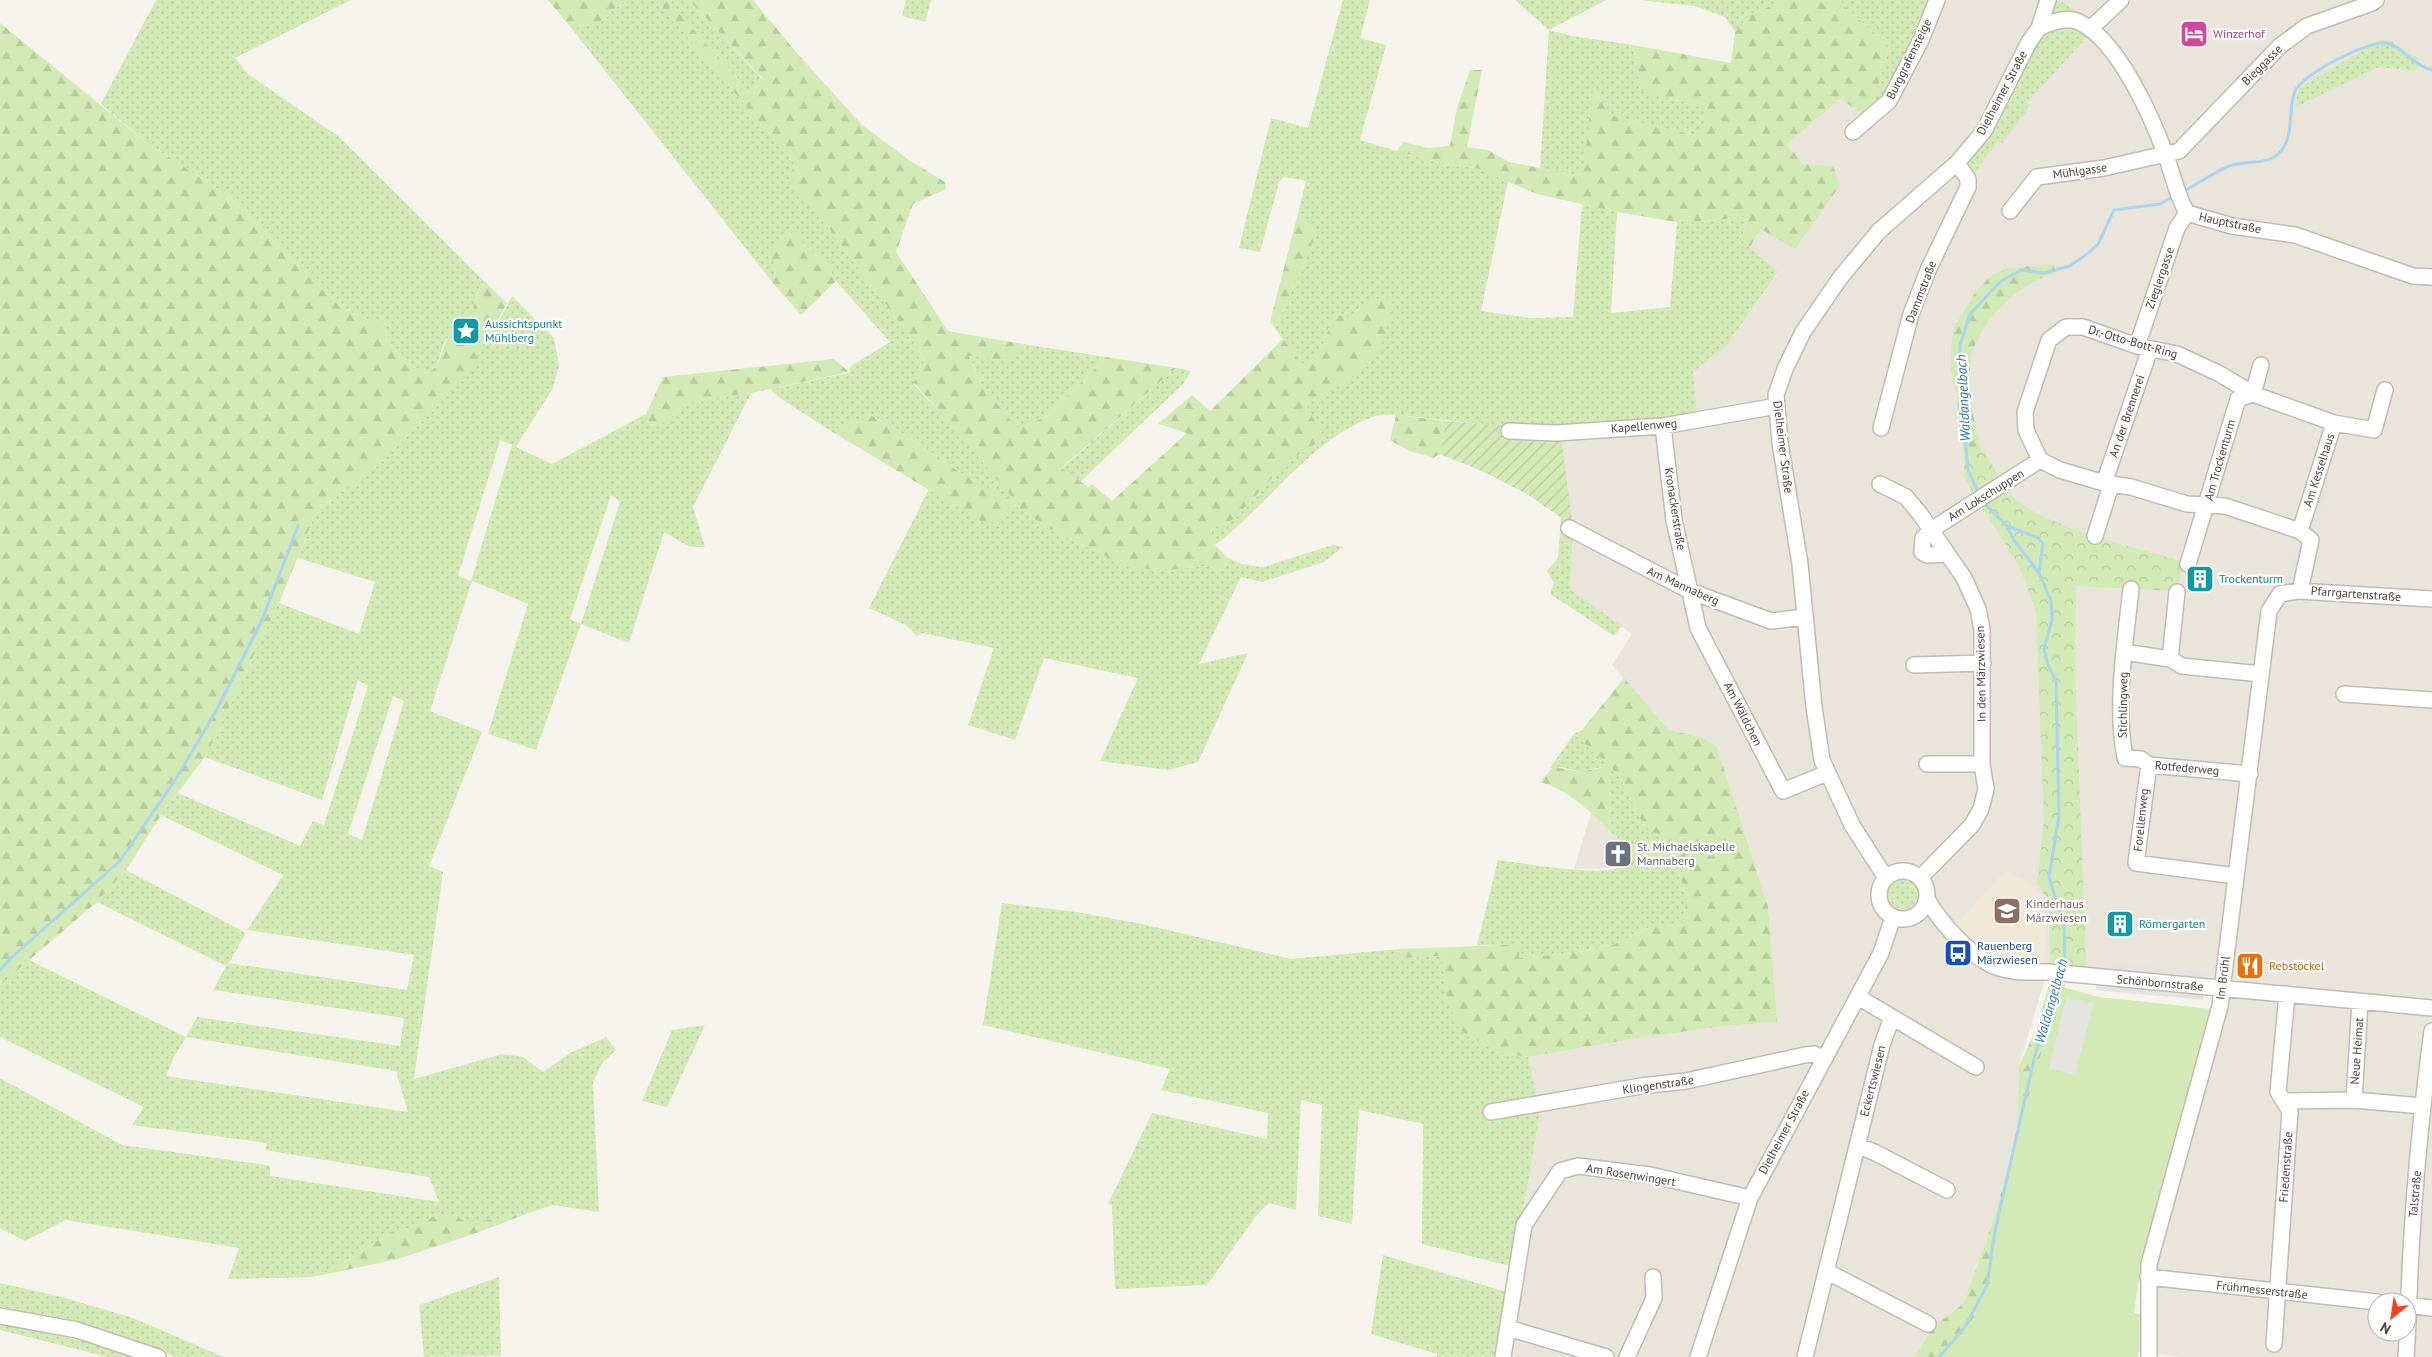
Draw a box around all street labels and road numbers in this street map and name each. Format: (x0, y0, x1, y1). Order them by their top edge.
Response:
street label: Burggrafensteige (1883, 16, 1935, 101)
street label: Bieggasse (2238, 41, 2285, 88)
street label: Dielheimer Straße (1973, 48, 2030, 137)
street label: Mühlgasse (2052, 159, 2108, 182)
street label: Hauptstraße (2198, 209, 2263, 236)
street label: Zieglergasse (2142, 245, 2177, 311)
street label: Dammstraße (1902, 258, 1939, 325)
street label: Dr.-Otto-Bott-Ring (2087, 322, 2180, 361)
street label: An der Brennerei (2105, 373, 2148, 459)
street label: Dielheimer Straße (1770, 400, 1797, 494)
street label: Kapellenweg (1610, 415, 1678, 436)
street label: Am Trockenturm (2201, 418, 2238, 502)
street label: Am Kesselhaus (2300, 431, 2337, 509)
street label: Am Lokschuppen (1945, 465, 2027, 524)
street label: Kronackerstraße (1662, 466, 1689, 551)
street label: Am Mannaberg (1645, 563, 1722, 608)
street label: Pfarrgartenstraße (2310, 583, 2402, 604)
street label: In den Märzwiesen (1972, 626, 1989, 722)
street label: Stichlingweg (2114, 672, 2131, 738)
street label: Am Wäldchen (1721, 679, 1766, 748)
street label: Rotfederweg (2154, 757, 2220, 778)
street label: Forellenweg (2130, 788, 2151, 852)
street label: Im Brühl (2212, 955, 2233, 1001)
street label: Schönbornstraße (2116, 971, 2204, 994)
street label: Neue Heimat (2347, 1017, 2366, 1085)
street label: Eckertswiesen (1856, 1044, 1889, 1118)
street label: Klingenstraße (1621, 1072, 1695, 1097)
street label: Dielheimer Straße (1755, 1087, 1812, 1176)
street label: Friedenstraße (2276, 1131, 2295, 1203)
street label: Am Rosenwingert (1585, 1160, 1677, 1189)
street label: Talstraße (2405, 1170, 2424, 1218)
street label: Frühmesserstraße (2216, 1277, 2308, 1302)

